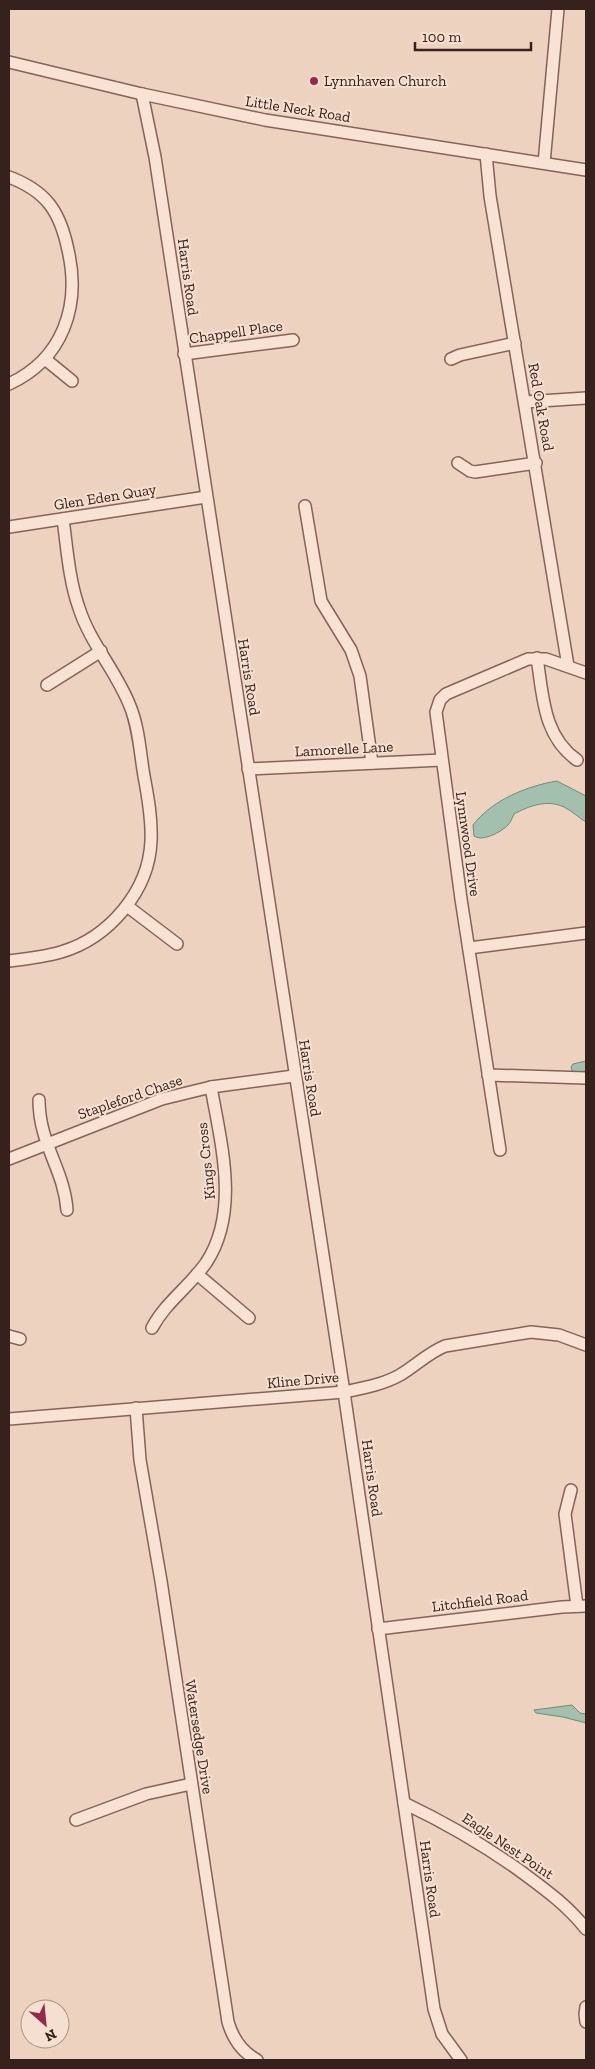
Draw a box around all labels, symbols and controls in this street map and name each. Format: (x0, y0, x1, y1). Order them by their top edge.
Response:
scale bar (415, 20, 531, 52)
text: 100 m (422, 28, 461, 46)
place label: Lynnhaven Church (324, 72, 447, 90)
marker: Lynnhaven Church (308, 75, 320, 87)
street label: Little Neck Road (244, 92, 353, 126)
street label: Harris Road (174, 237, 202, 317)
street label: Chappell Place (188, 317, 284, 347)
street label: Red Oak Road (524, 361, 558, 453)
street label: Glen Eden Quay (52, 480, 158, 514)
street label: Harris Road (234, 637, 264, 717)
street label: Lamorelle Lane (294, 737, 394, 761)
street label: Lynnwood Drive (452, 790, 484, 898)
street label: Harris Road (295, 1038, 325, 1118)
street label: Stapleford Chase (75, 1071, 185, 1123)
street label: Kings Cross (193, 1122, 219, 1200)
street label: Kline Drive (266, 1368, 340, 1392)
street label: Harris Road (358, 1438, 386, 1518)
street label: Litchfield Road (431, 1586, 530, 1616)
street label: Watersedge Drive (181, 1679, 217, 1795)
street label: Eagle Nest Point (459, 1809, 557, 1883)
street label: Harris Road (416, 1839, 444, 1919)
north arrow (20, 1999, 70, 2049)
text: N (42, 2025, 59, 2045)

